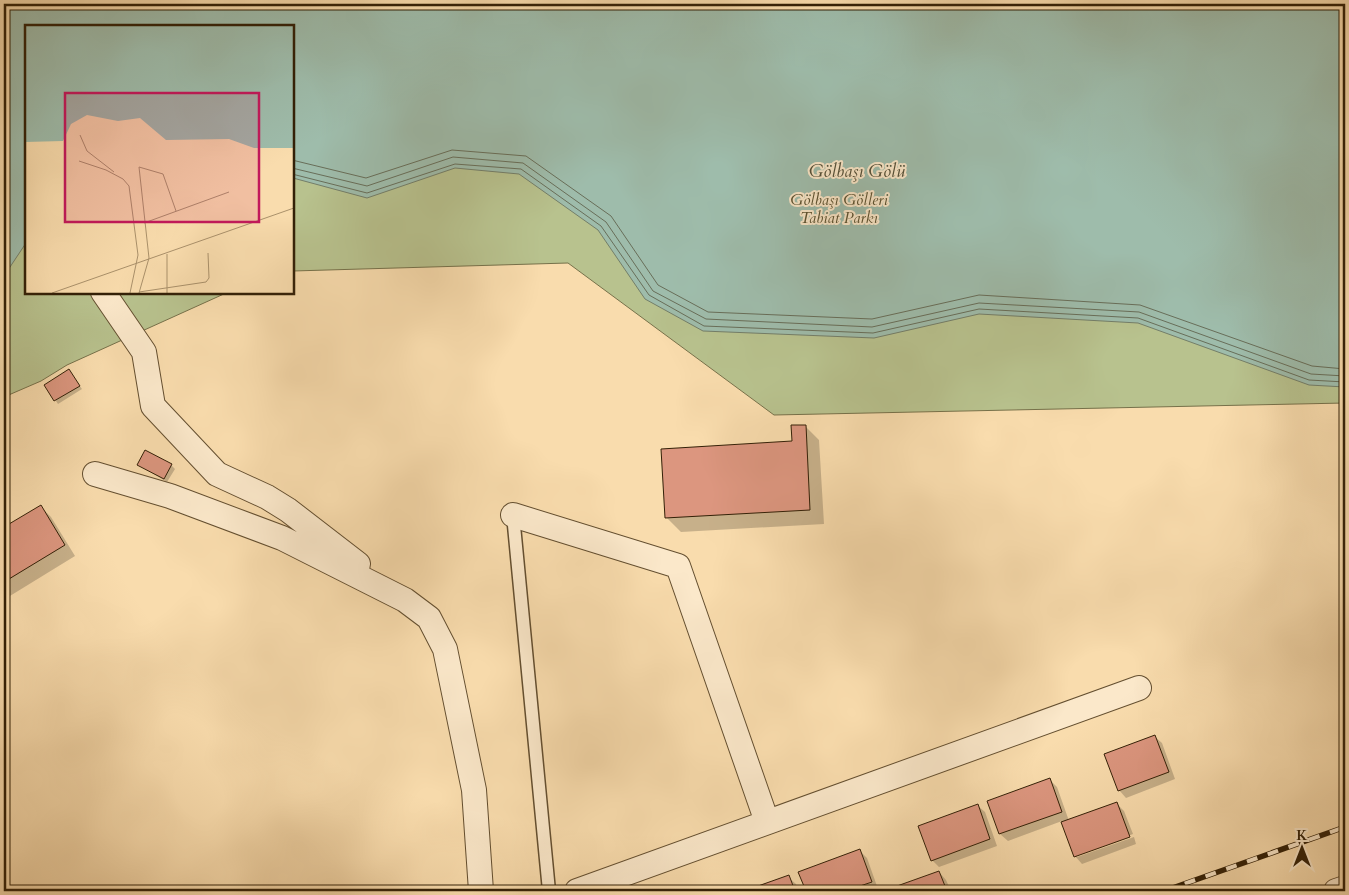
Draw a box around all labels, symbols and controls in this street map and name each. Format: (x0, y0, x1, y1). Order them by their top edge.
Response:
inset map (25, 25, 294, 294)
water label: Gölbaşı Gölü (809, 159, 905, 184)
park label: Gölbaşı Gölleri Tabiat Parkı (790, 189, 888, 229)
north arrow (1276, 822, 1326, 872)
text: K (1296, 826, 1308, 845)

